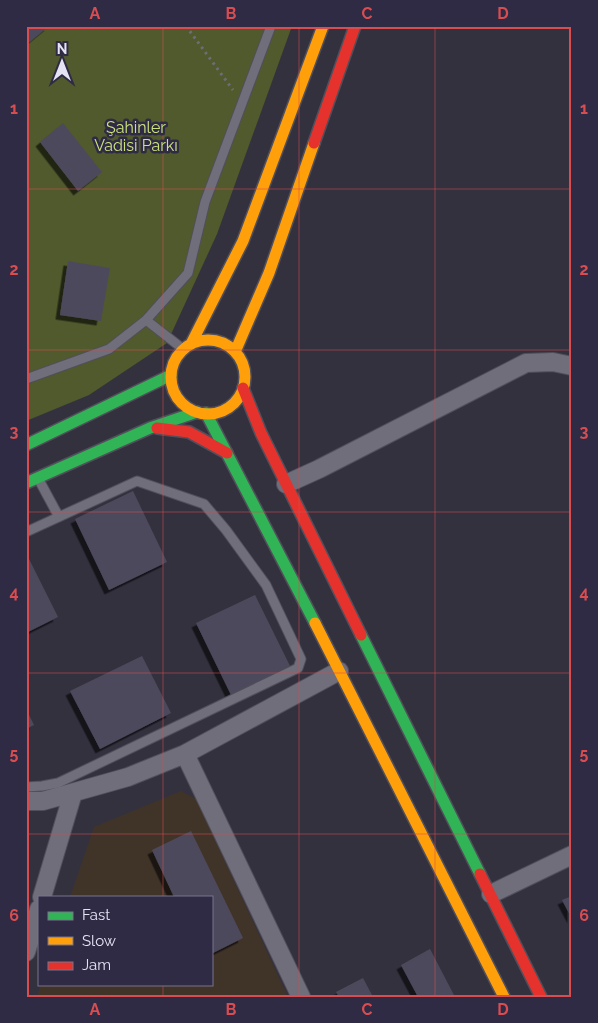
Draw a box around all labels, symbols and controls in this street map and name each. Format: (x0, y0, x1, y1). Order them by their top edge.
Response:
text: A (90, 4, 101, 23)
text: B (226, 4, 237, 23)
text: C (362, 4, 373, 23)
text: D (497, 4, 509, 23)
north arrow (38, 38, 88, 88)
text: N (57, 41, 67, 57)
text: 1 (10, 99, 18, 118)
text: 1 (580, 99, 588, 118)
park label: Şahinler Vadisi Parkı (94, 118, 178, 155)
text: 2 (9, 260, 19, 279)
text: 2 (579, 260, 589, 279)
text: 3 (10, 422, 19, 441)
text: 3 (580, 422, 589, 441)
text: 4 (9, 583, 19, 602)
text: 4 (579, 583, 589, 602)
text: 5 (10, 744, 19, 763)
text: 5 (580, 744, 589, 763)
legend (38, 896, 212, 986)
text: 6 (9, 906, 19, 925)
text: Fast (82, 906, 110, 924)
text: 6 (579, 906, 589, 925)
text: Slow (82, 932, 116, 950)
text: Jam (82, 956, 111, 974)
text: A (90, 1000, 101, 1019)
text: B (226, 1000, 237, 1019)
text: C (362, 1000, 373, 1019)
text: D (497, 1000, 509, 1019)

